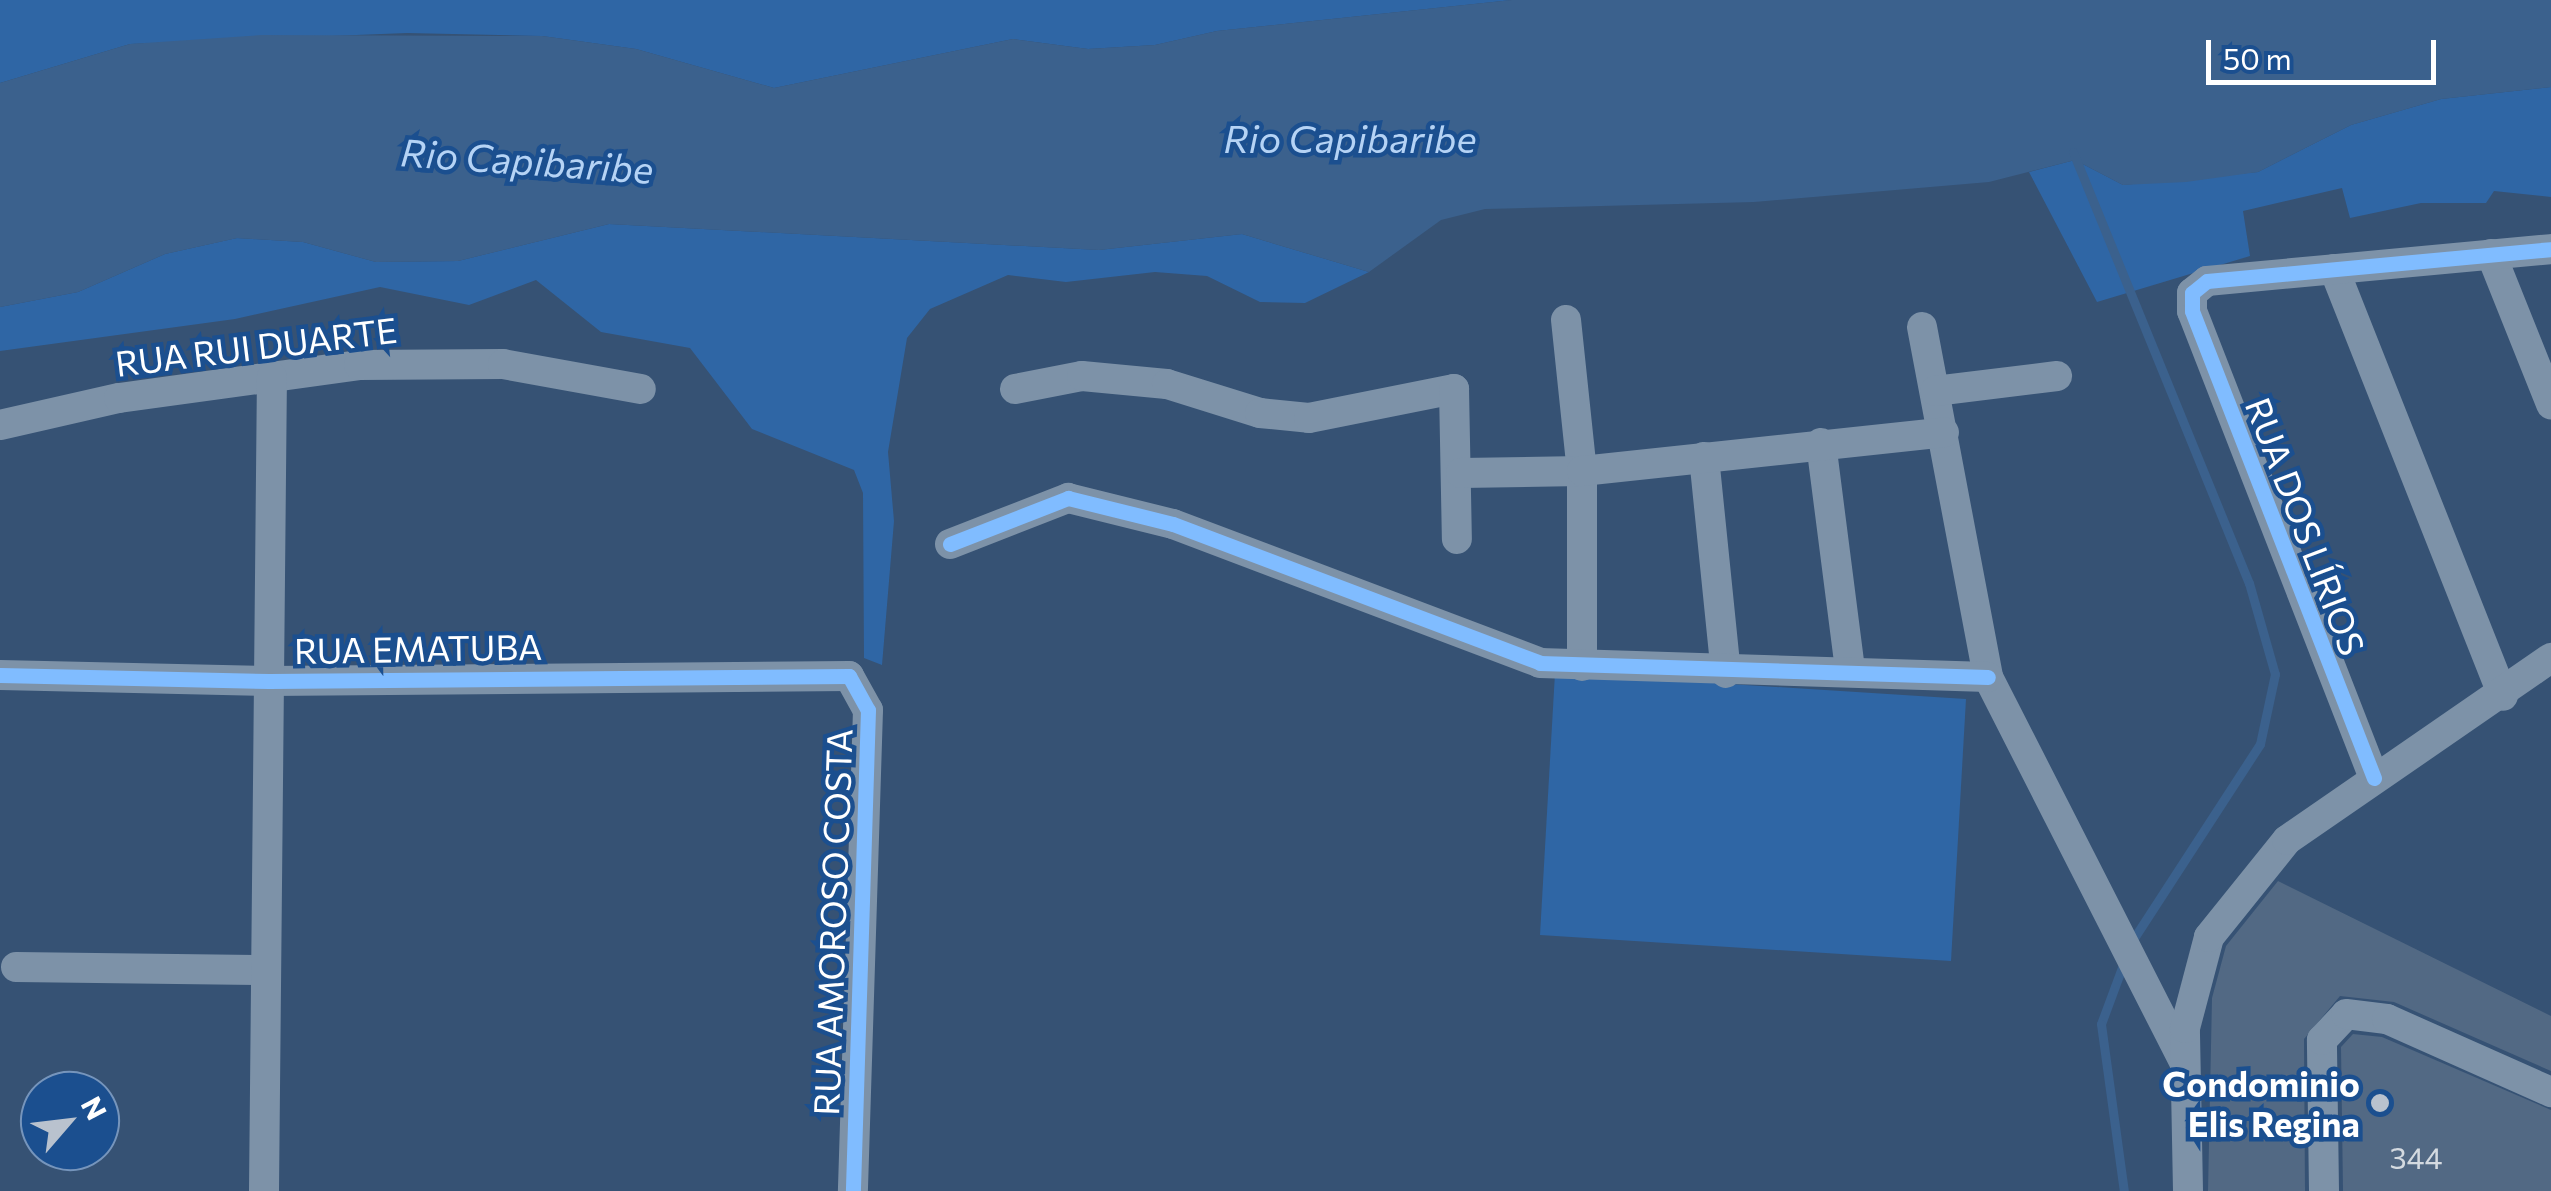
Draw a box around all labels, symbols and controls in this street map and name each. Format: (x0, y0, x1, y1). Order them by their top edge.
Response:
scale bar (2211, 20, 2441, 82)
text: 50 m (2223, 39, 2292, 76)
water label: Rio Capibaribe (1223, 115, 1477, 161)
water label: Rio Capibaribe (399, 128, 655, 192)
street label: RUA RUI DUARTE (113, 308, 399, 384)
street label: RUA DOS LÍRIOS (2238, 392, 2374, 660)
street label: RUA EMATUBA (294, 625, 542, 671)
street label: RUA AMOROSO COSTA (804, 728, 860, 1116)
place label: Condominio Elis Regina (2162, 1062, 2360, 1144)
north arrow (20, 1071, 120, 1171)
text: N (75, 1091, 115, 1125)
marker: Condominio Elis Regina (2369, 1092, 2391, 1114)
house number: 344 (2389, 1139, 2443, 1175)

